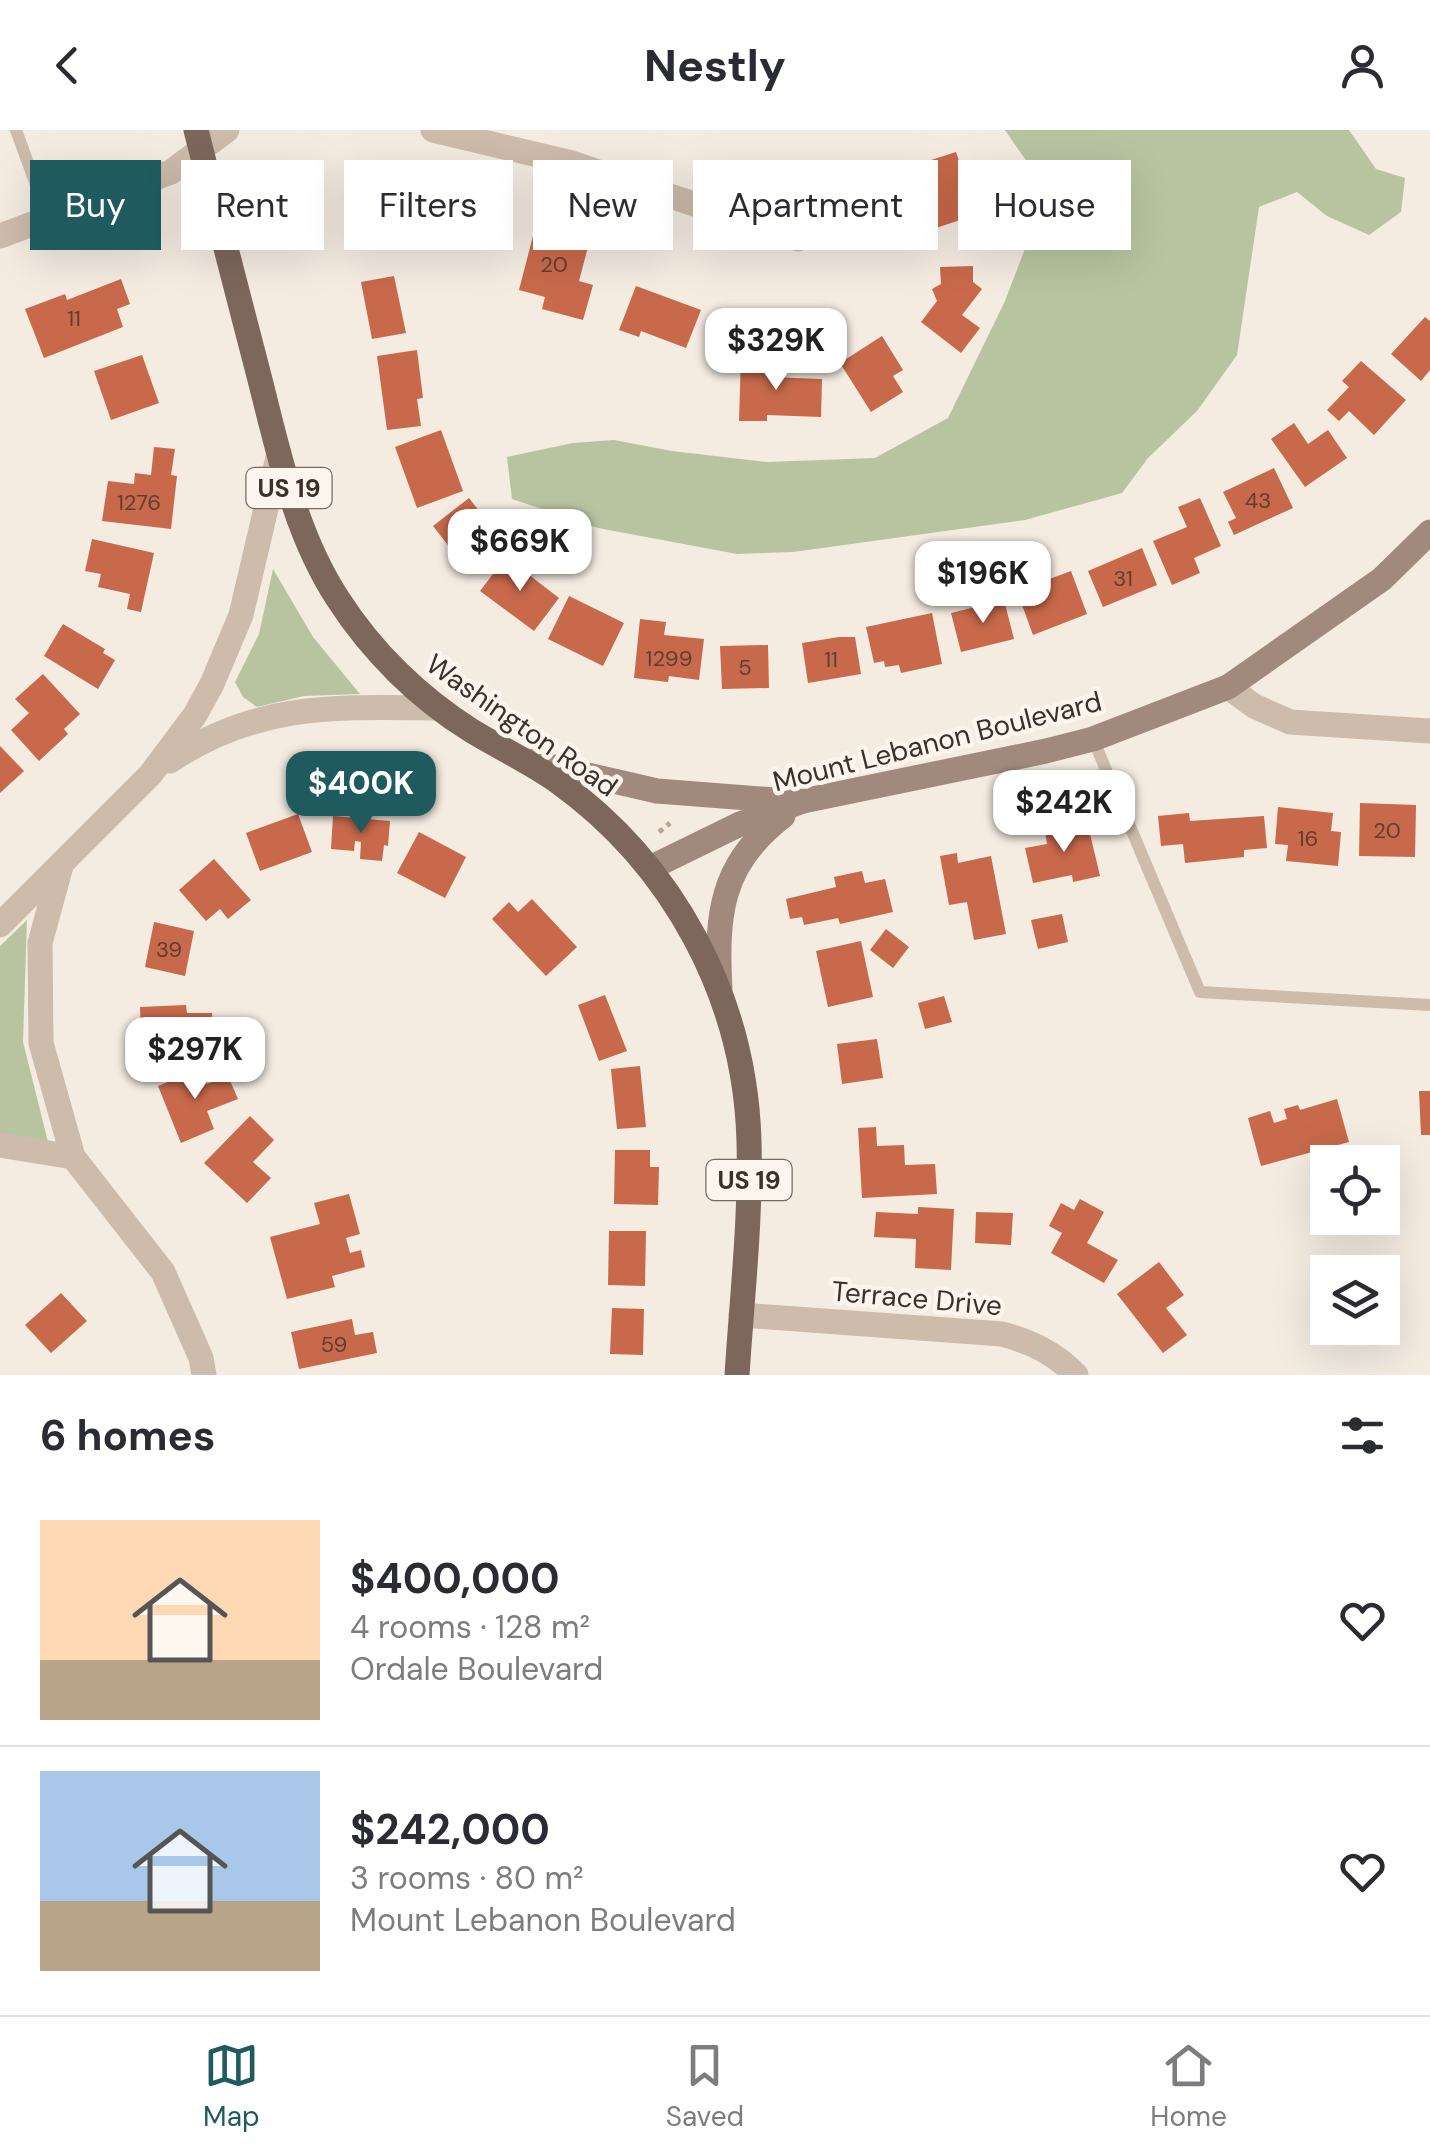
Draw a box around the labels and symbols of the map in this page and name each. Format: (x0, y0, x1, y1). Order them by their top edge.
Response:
house number: 20 (540, 250, 568, 279)
house number: 11 (67, 304, 81, 333)
pin: $329K (706, 308, 846, 393)
road number: US 19 (246, 468, 332, 508)
house number: 43 (1245, 486, 1271, 515)
house number: 1276 (117, 488, 161, 517)
pin: $669K (450, 509, 590, 594)
pin: $196K (913, 541, 1053, 626)
house number: 31 (1113, 564, 1133, 593)
house number: 1299 (646, 644, 692, 673)
house number: 11 (824, 645, 838, 674)
street label: Washington Road (419, 646, 625, 805)
house number: 5 (738, 653, 752, 682)
street label: Mount Lebanon Boulevard (769, 683, 1105, 800)
pin: $400K (291, 751, 431, 836)
pin: $242K (994, 770, 1134, 855)
house number: 20 (1373, 816, 1401, 845)
house number: 16 (1298, 824, 1318, 853)
house number: 39 (156, 935, 182, 964)
pin: $297K (125, 1017, 265, 1102)
road number: US 19 (706, 1160, 792, 1200)
street label: Terrace Drive (830, 1273, 1004, 1324)
house number: 59 (321, 1330, 347, 1359)

